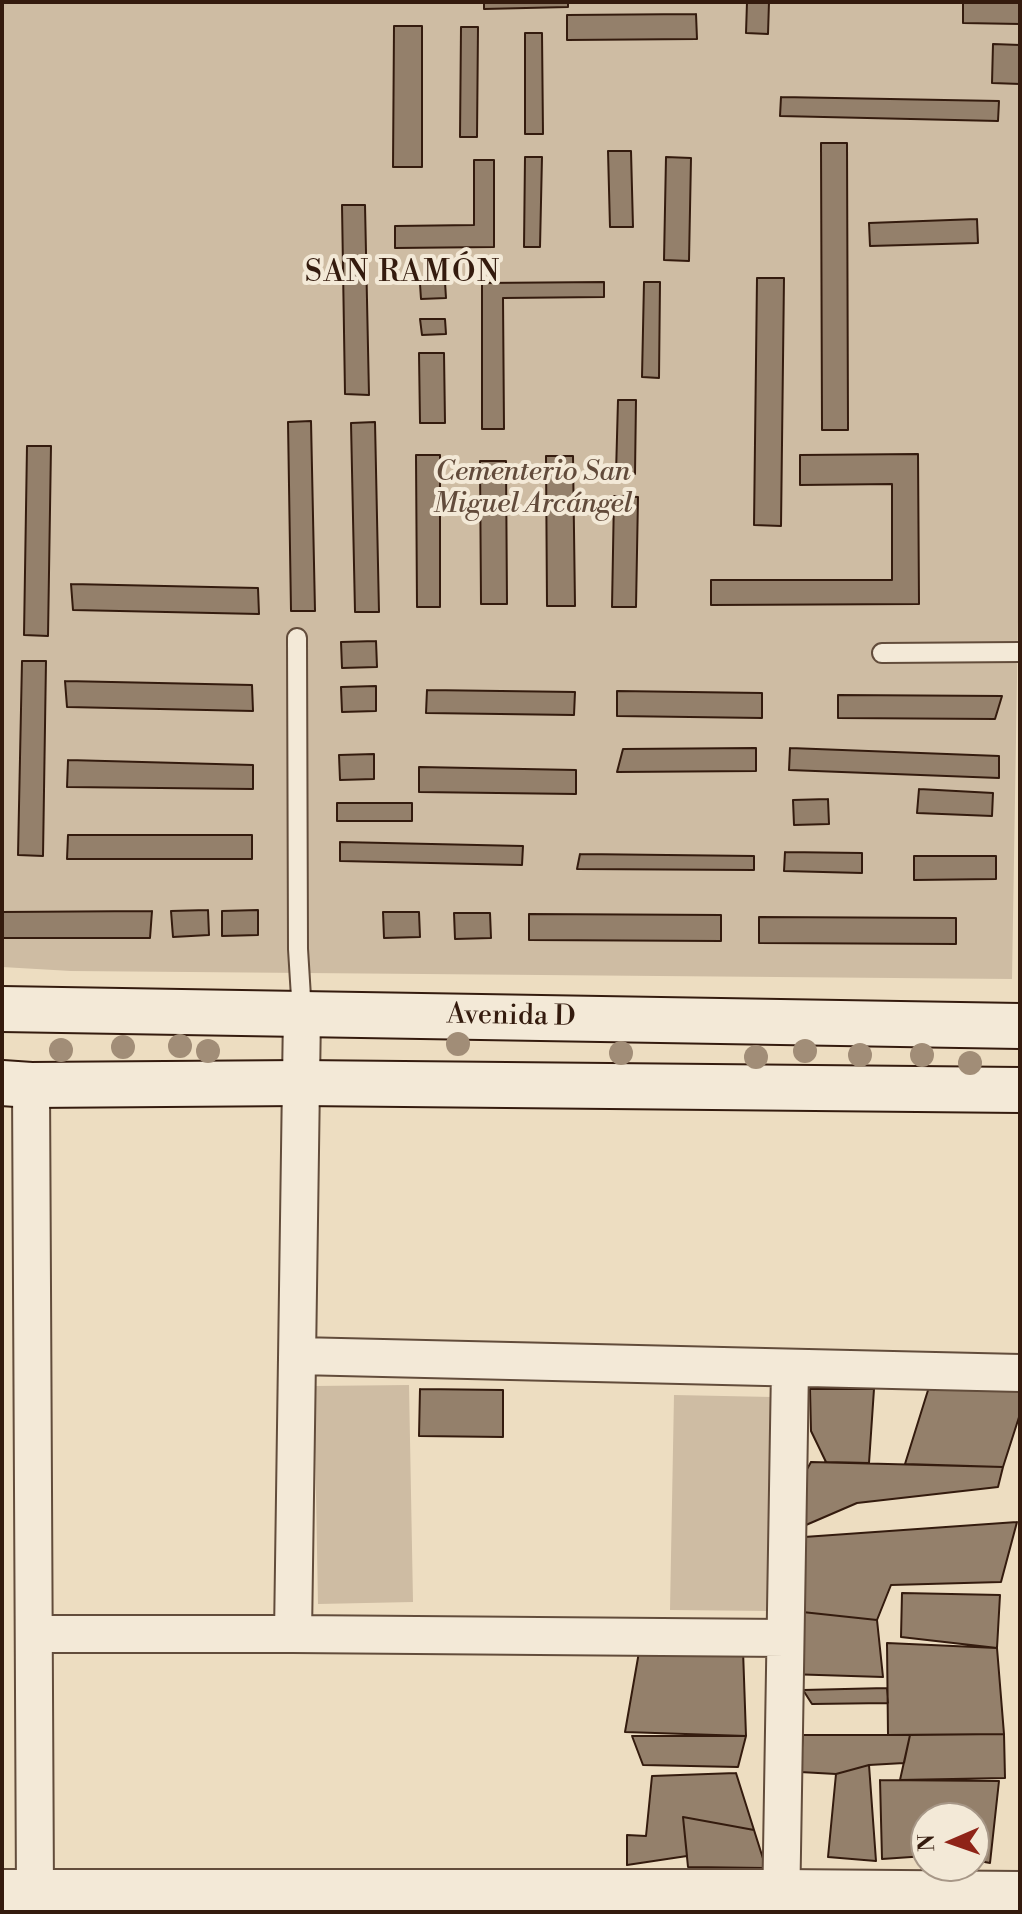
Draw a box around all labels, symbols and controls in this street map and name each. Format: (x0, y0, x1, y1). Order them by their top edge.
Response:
district label: SAN RAMÓN (305, 256, 501, 292)
park label: Cementerio San Miguel Arcángel (433, 456, 633, 522)
street label: Avenida D (446, 999, 576, 1035)
north arrow (910, 1802, 990, 1882)
text: N (914, 1834, 941, 1852)

